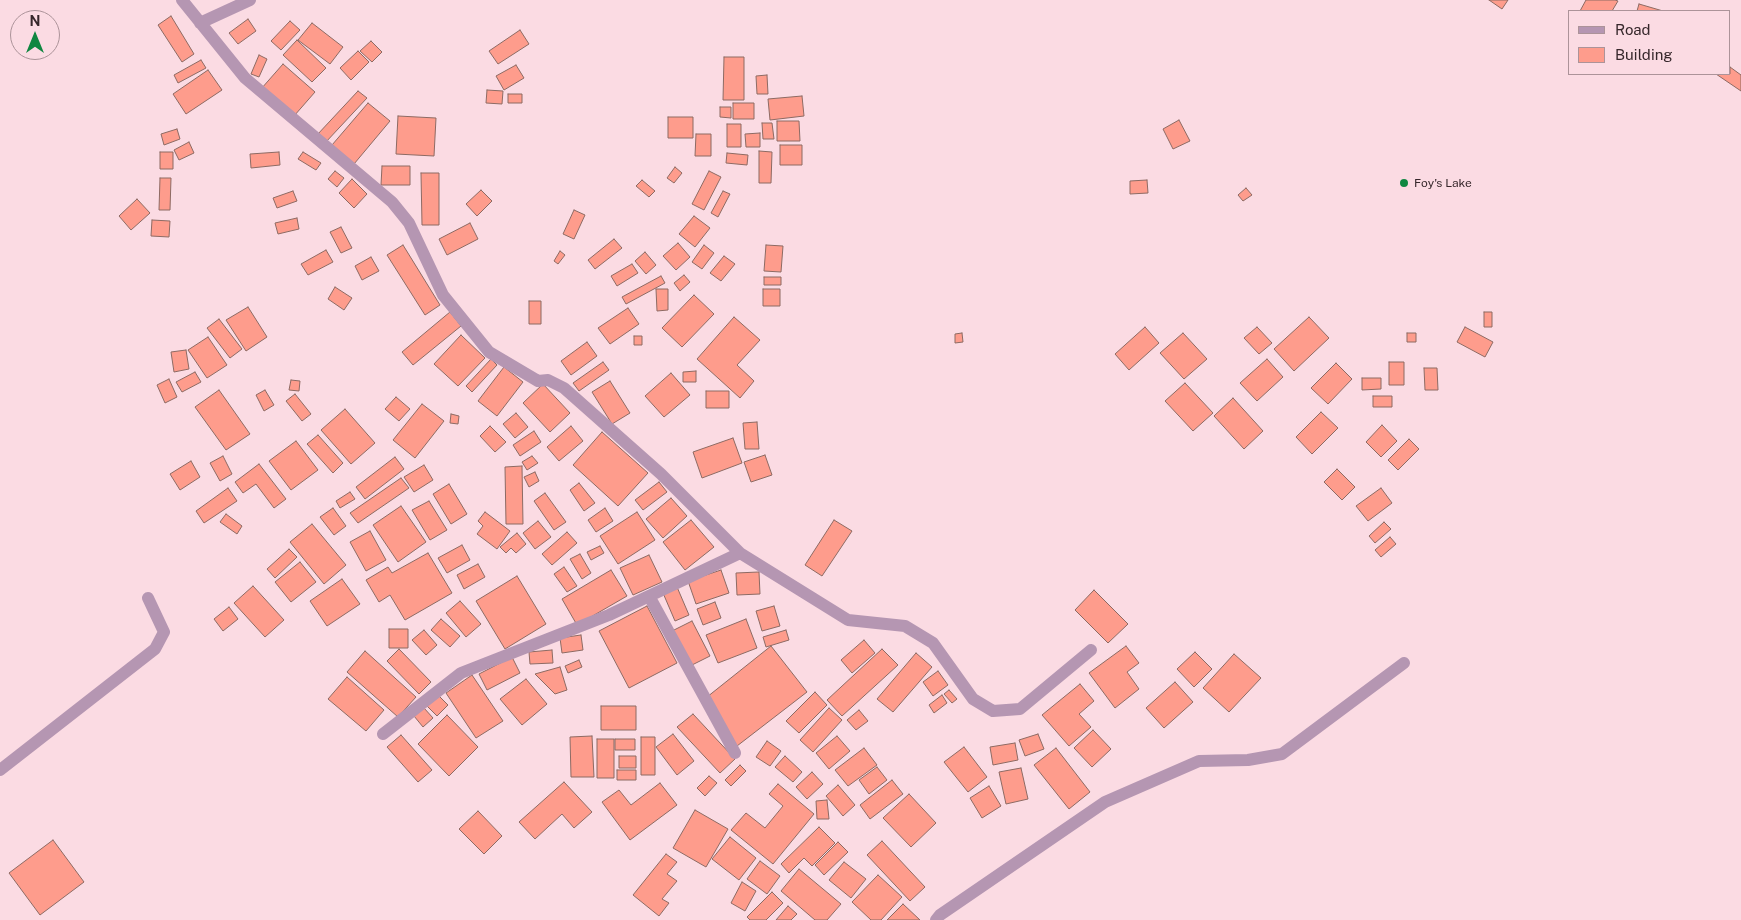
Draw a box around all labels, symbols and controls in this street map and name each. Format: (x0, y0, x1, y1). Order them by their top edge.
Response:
north arrow (10, 10, 60, 60)
legend (1568, 10, 1731, 75)
text: N (30, 13, 40, 29)
text: Road (1615, 21, 1651, 38)
text: Building (1615, 46, 1673, 63)
place label: Foy's Lake (1414, 176, 1472, 190)
marker: Foy's Lake (1398, 177, 1410, 189)

